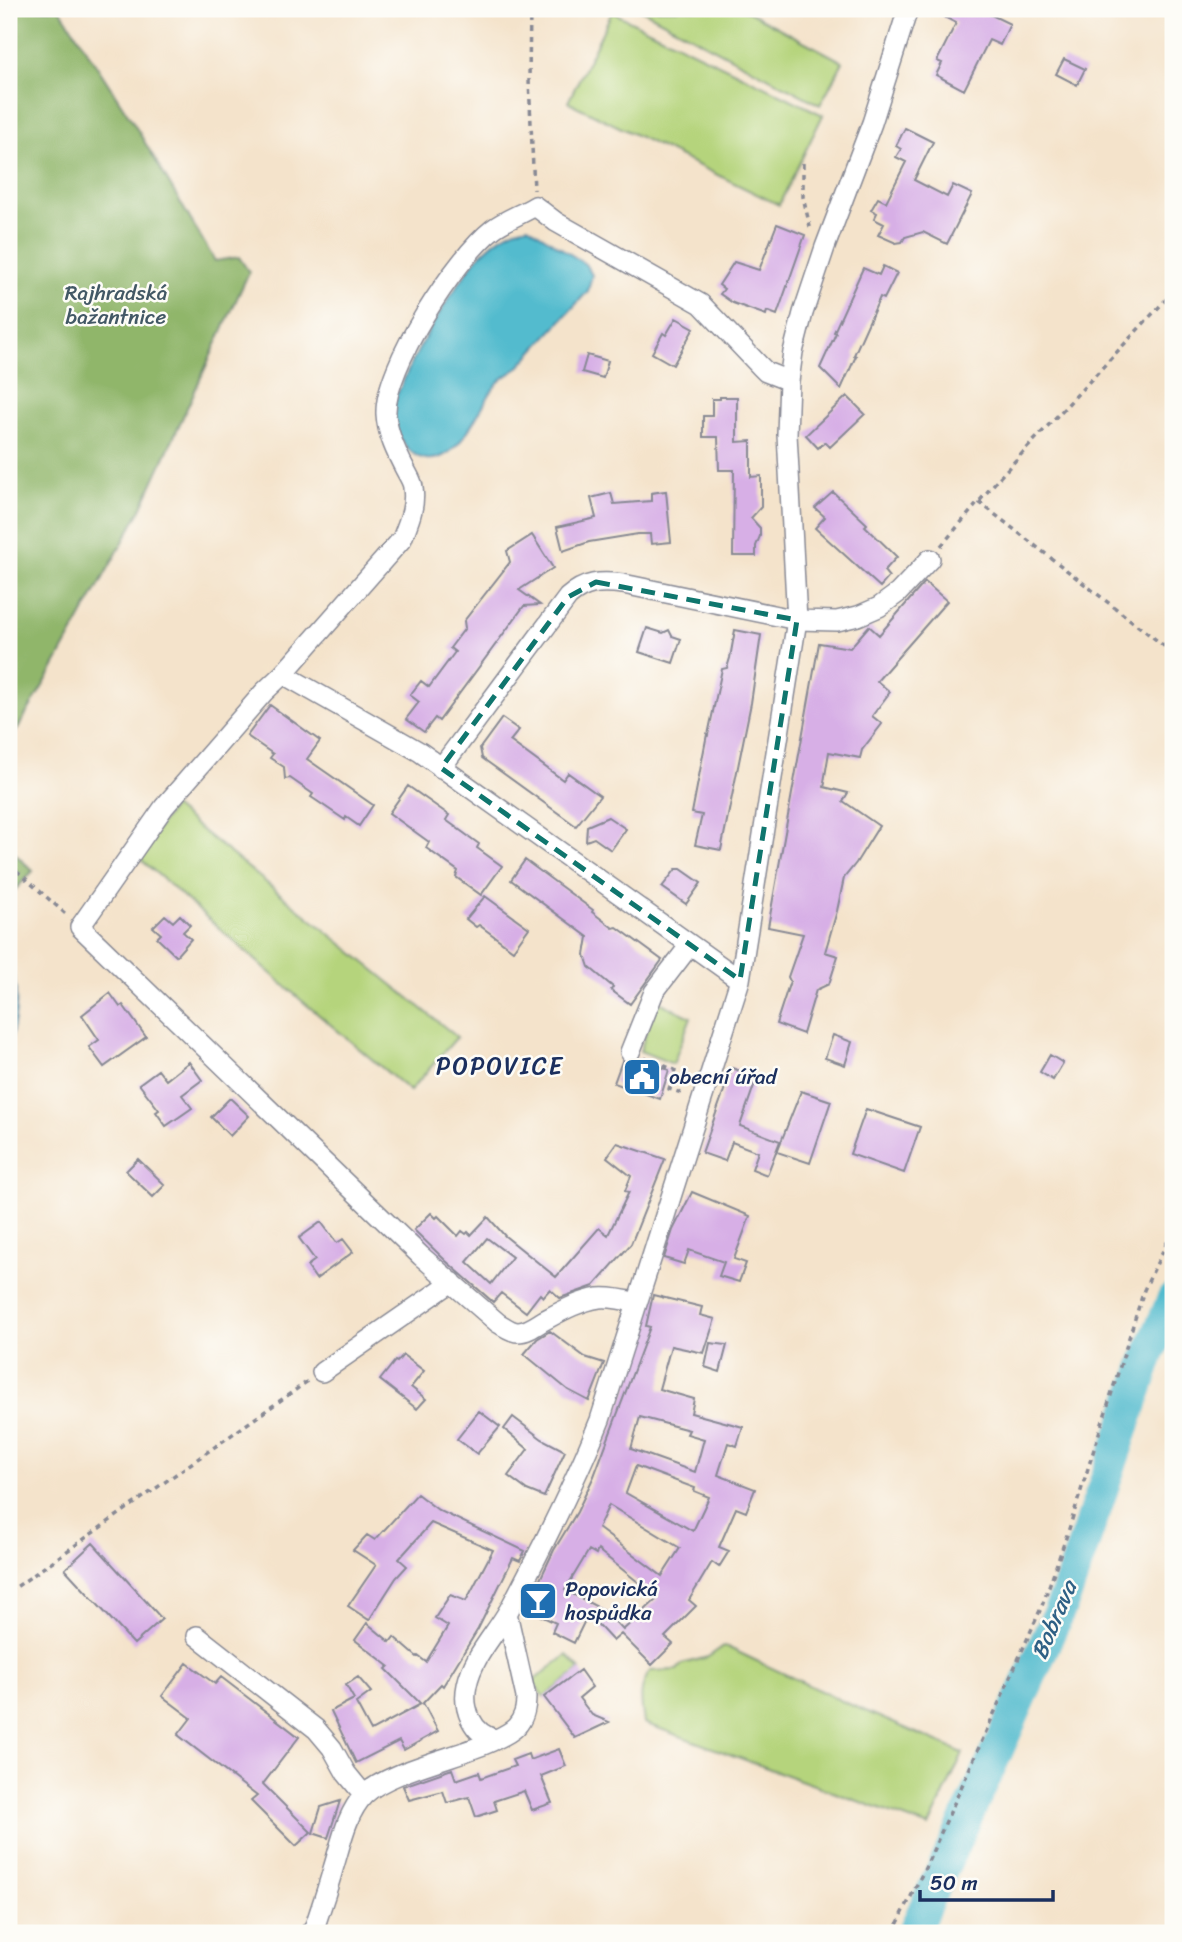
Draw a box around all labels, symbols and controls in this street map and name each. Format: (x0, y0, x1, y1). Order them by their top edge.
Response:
park label: Rajhradská bažantnice (65, 274, 168, 336)
district label: POPOVICE (436, 1045, 564, 1087)
public building icon: obecní úřad (621, 1056, 663, 1098)
place label: obecní úřad (669, 1058, 779, 1096)
place label: Popovická hospůdka (564, 1570, 658, 1632)
water label: Bobrava (1019, 1572, 1090, 1666)
bar icon: Popovická hospůdka (517, 1580, 559, 1622)
scale bar (920, 1858, 1052, 1902)
text: 50 m (930, 1864, 978, 1902)

